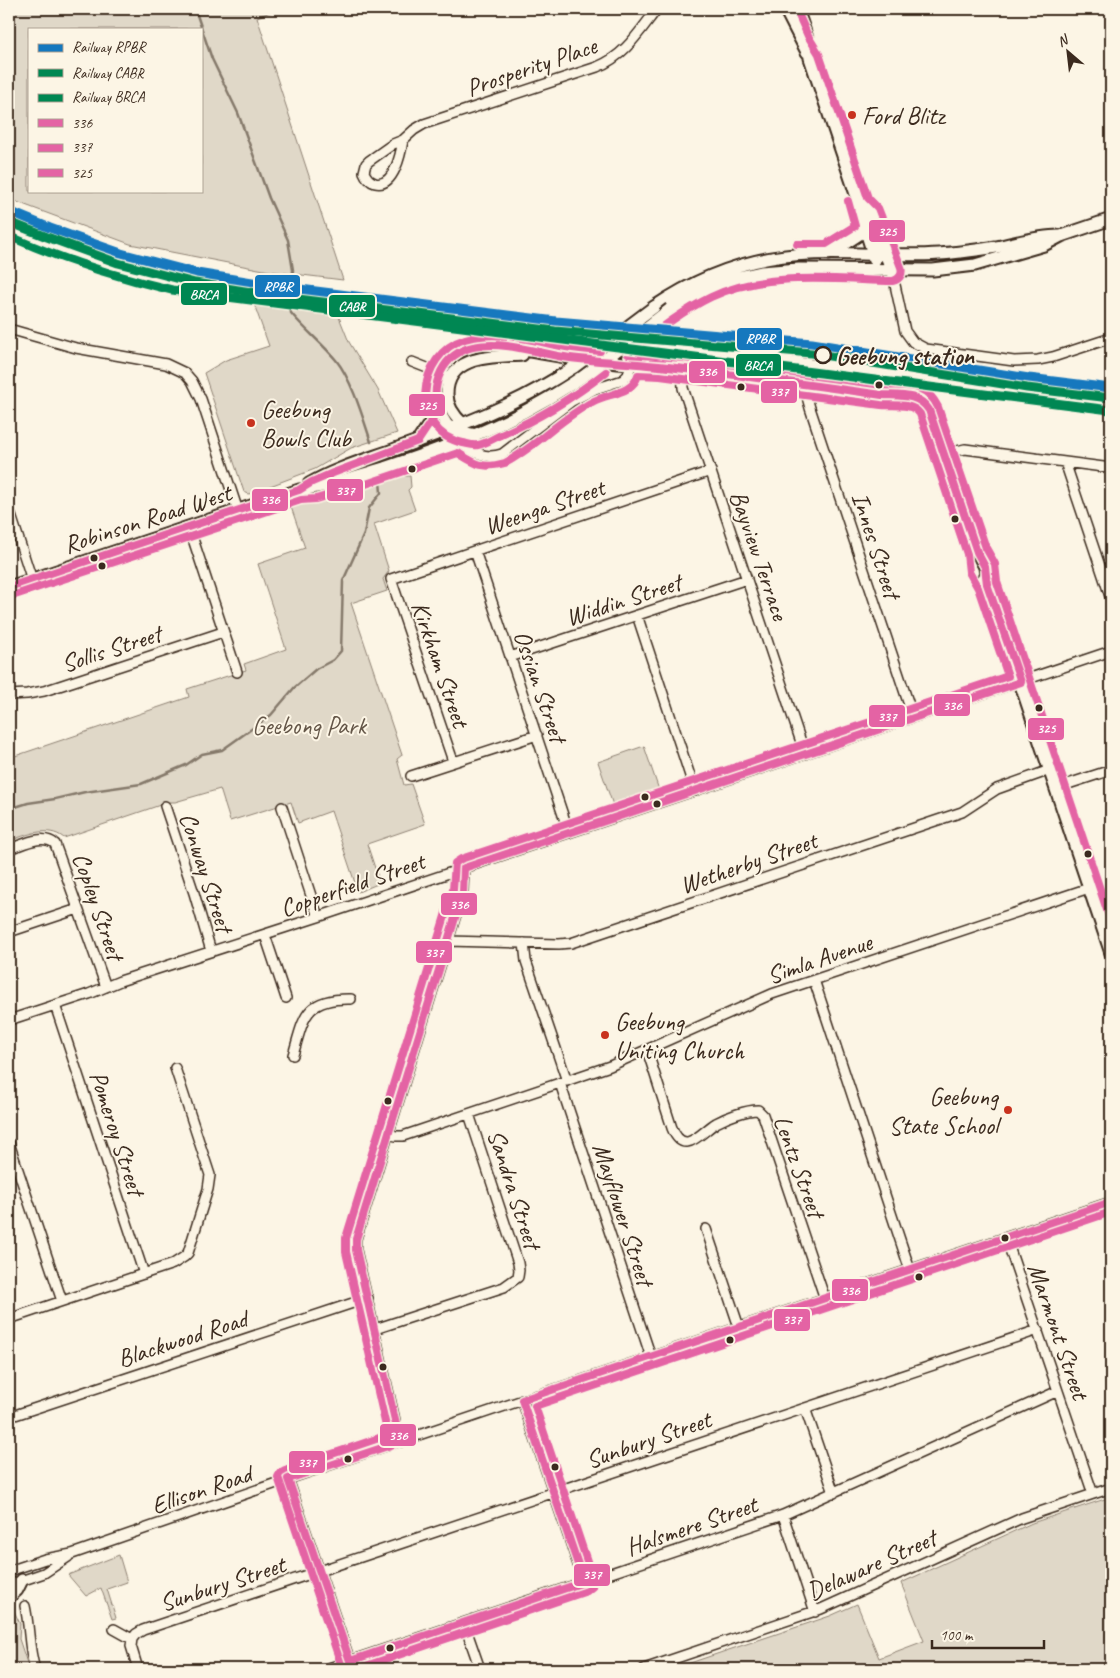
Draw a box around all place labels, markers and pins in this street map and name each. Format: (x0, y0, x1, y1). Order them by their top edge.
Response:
place label: Ford Blitz (862, 100, 947, 132)
marker: Ford Blitz (846, 109, 858, 121)
place label: Geebung station (836, 340, 975, 372)
marker: Geebung station (814, 346, 832, 364)
unlabelled marker (874, 380, 884, 390)
unlabelled marker (736, 382, 746, 392)
place label: Geebung Bowls Club (261, 394, 353, 455)
marker: Geebung Bowls Club (245, 417, 257, 429)
unlabelled marker (407, 464, 417, 474)
unlabelled marker (950, 514, 960, 524)
unlabelled marker (89, 553, 99, 563)
unlabelled marker (97, 561, 107, 571)
unlabelled marker (1034, 703, 1044, 713)
unlabelled marker (640, 792, 650, 802)
unlabelled marker (652, 799, 662, 809)
unlabelled marker (1083, 849, 1093, 859)
place label: Geebung Uniting Church (615, 1006, 745, 1067)
marker: Geebung Uniting Church (599, 1029, 611, 1041)
place label: Geebung State School (889, 1081, 1003, 1142)
unlabelled marker (383, 1096, 393, 1106)
marker: Geebung State School (1002, 1104, 1014, 1116)
unlabelled marker (1000, 1233, 1010, 1243)
unlabelled marker (914, 1272, 924, 1282)
unlabelled marker (725, 1335, 735, 1345)
unlabelled marker (378, 1362, 388, 1372)
unlabelled marker (343, 1454, 353, 1464)
unlabelled marker (550, 1462, 560, 1472)
unlabelled marker (385, 1643, 395, 1653)

